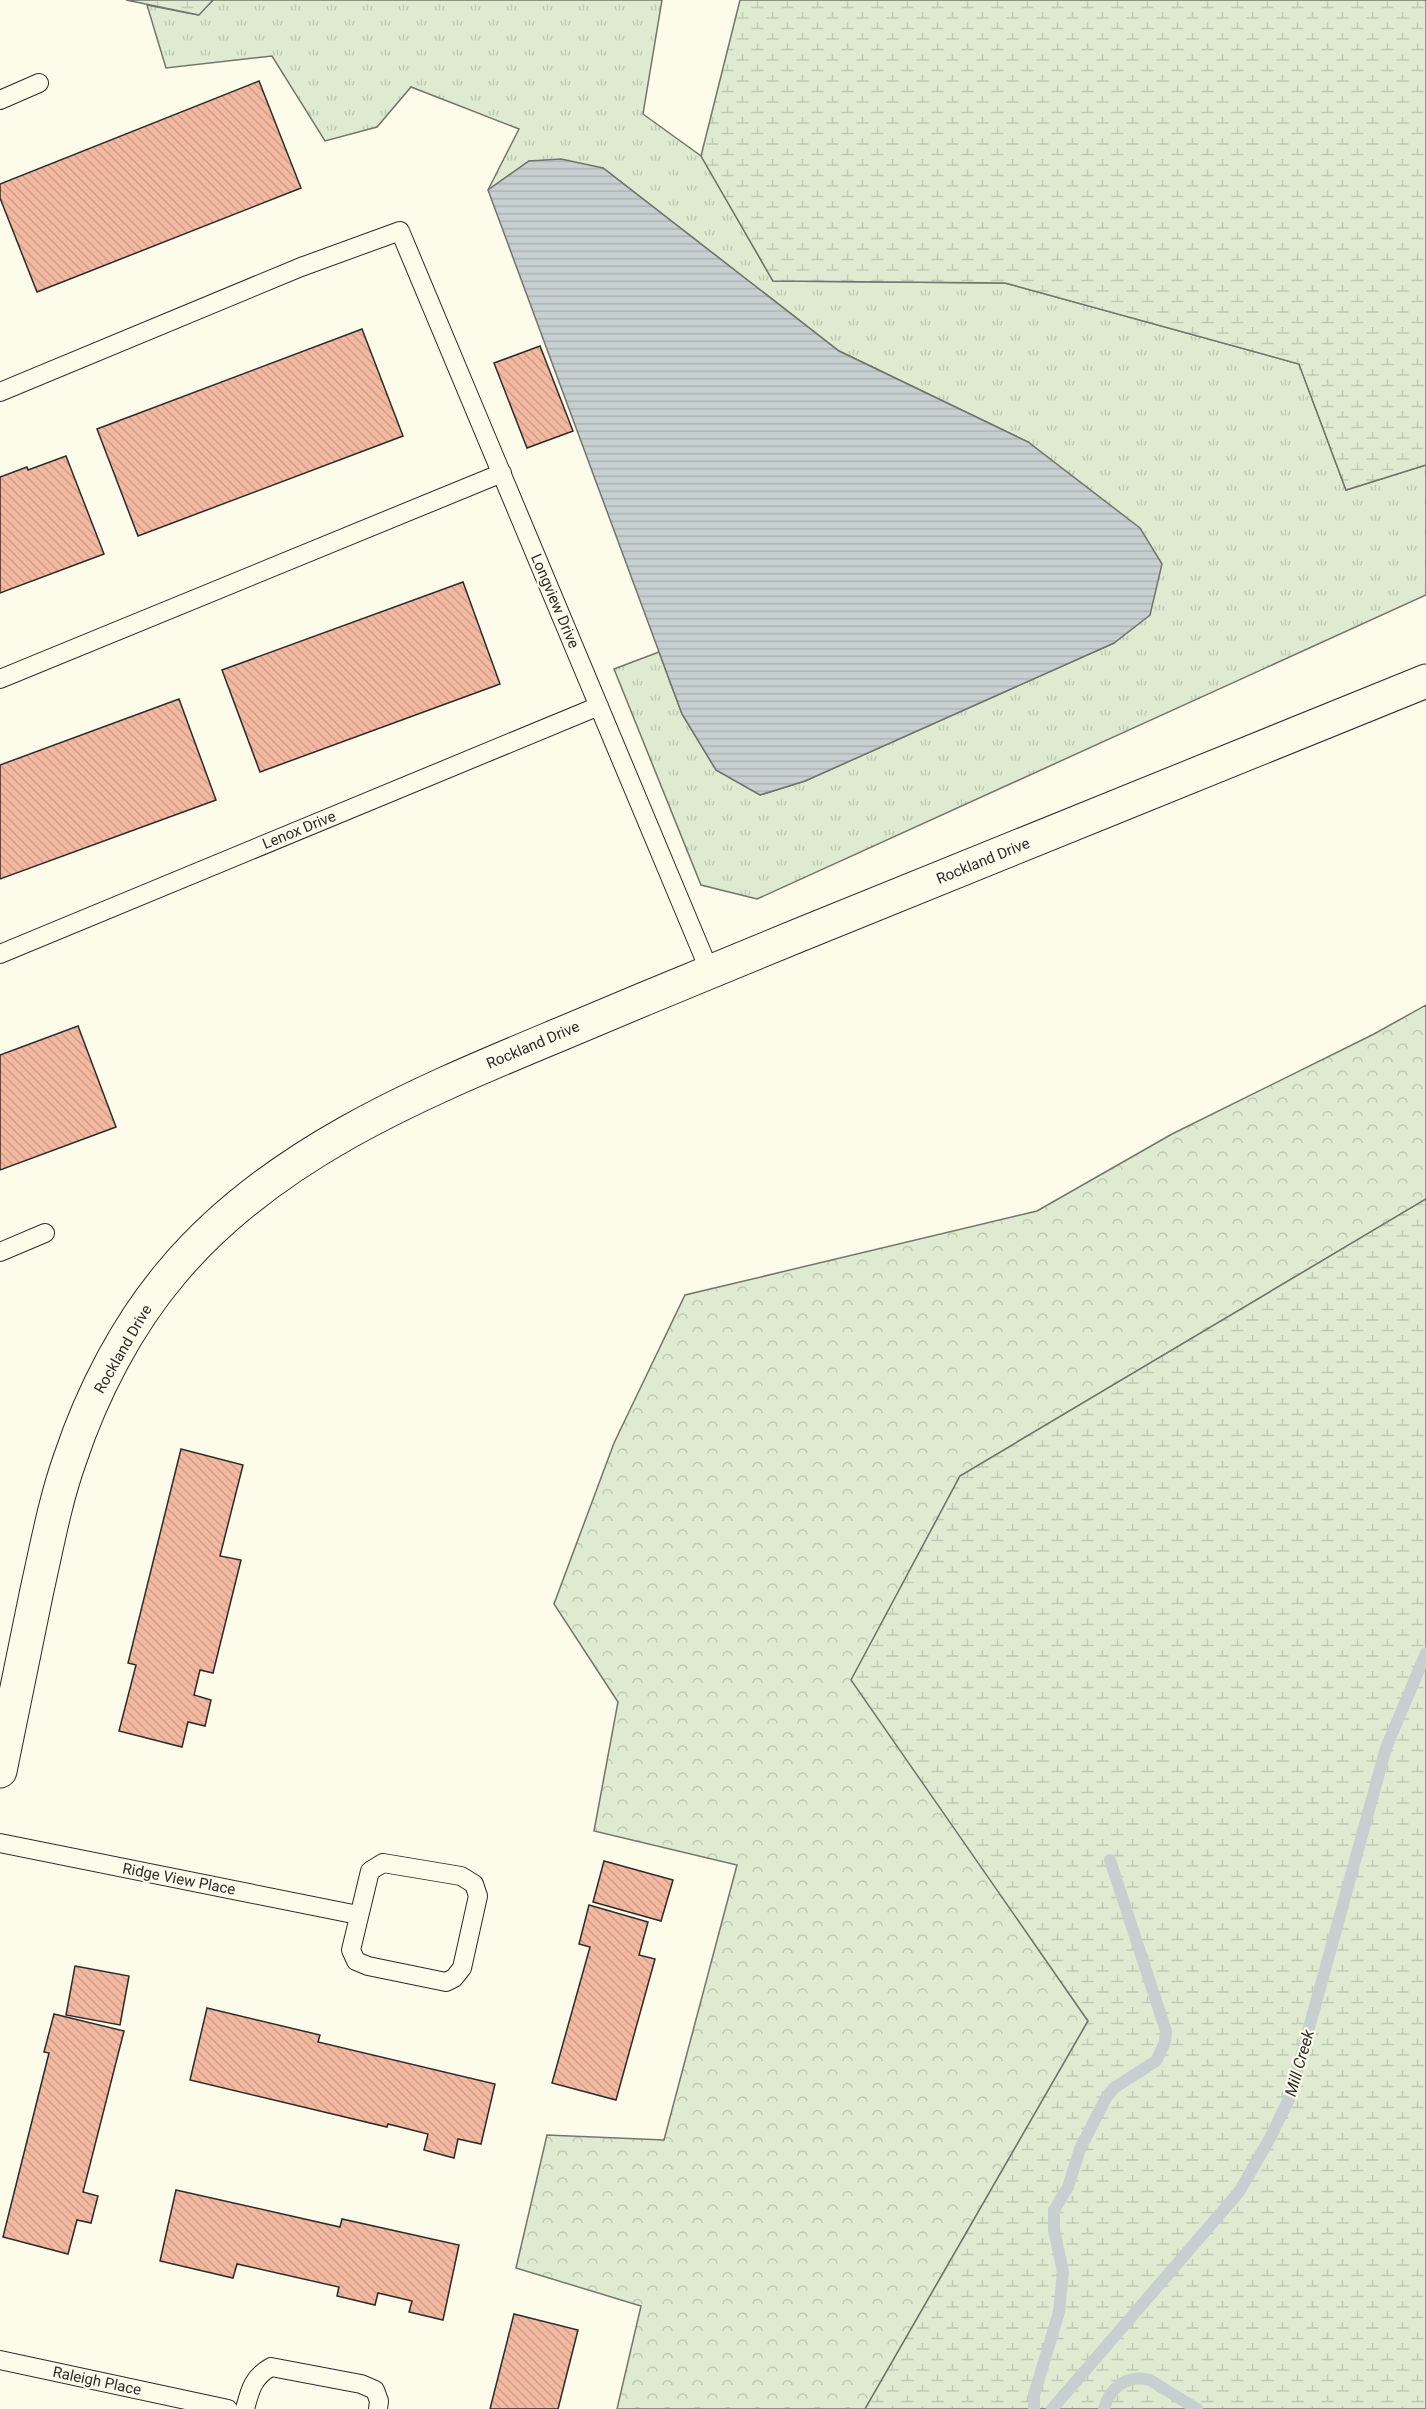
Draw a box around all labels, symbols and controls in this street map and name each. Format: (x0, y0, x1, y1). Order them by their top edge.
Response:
street label: Longview Drive (527, 551, 583, 651)
street label: Lenox Drive (260, 807, 338, 853)
street label: Rockland Drive (934, 834, 1032, 888)
street label: Rockland Drive (484, 1017, 582, 1073)
street label: Rockland Drive (90, 1302, 156, 1396)
street label: Ridge View Place (121, 1859, 237, 1899)
water label: Mill Creek (1281, 2027, 1318, 2099)
street label: Raleigh Place (51, 2363, 143, 2399)

